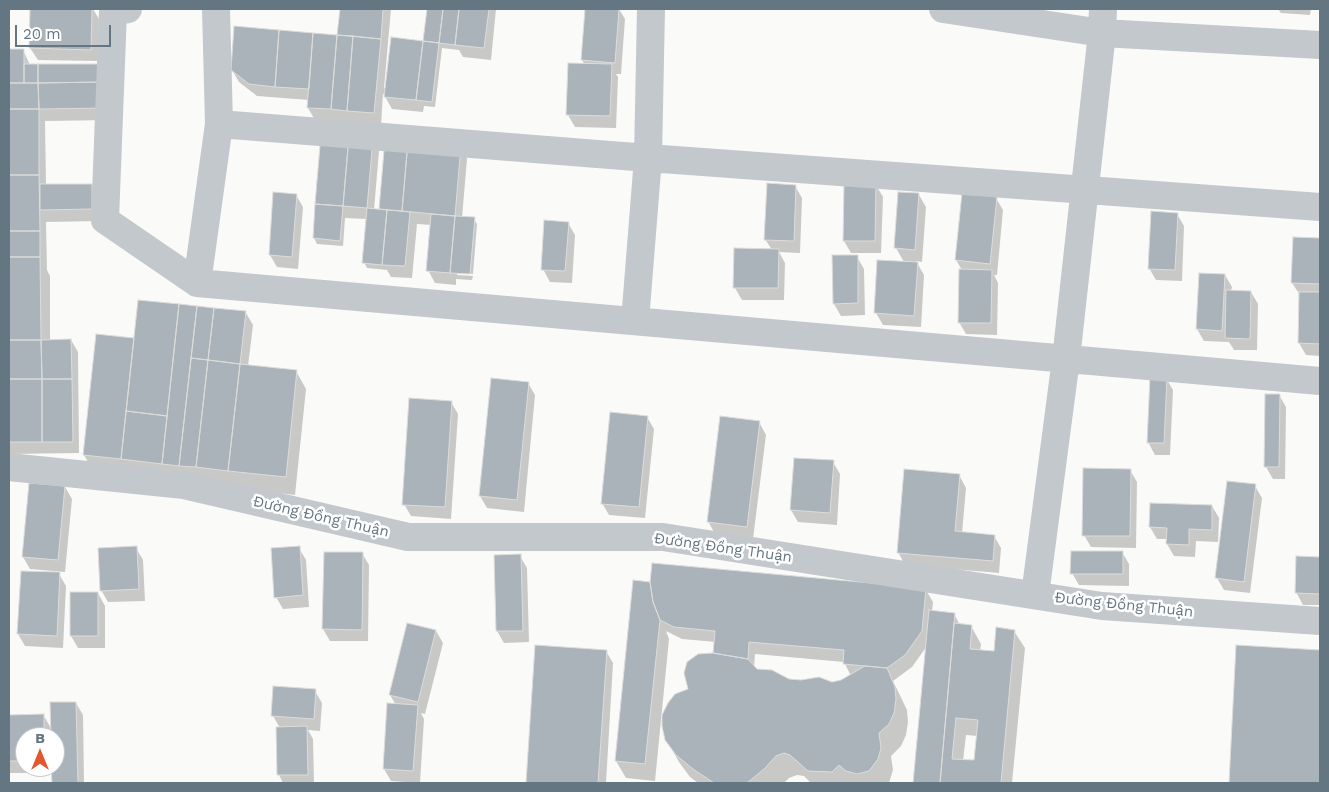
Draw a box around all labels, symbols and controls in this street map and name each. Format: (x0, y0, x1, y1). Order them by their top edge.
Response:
scale bar (18, 15, 114, 47)
text: 20 m (23, 25, 61, 43)
street label: Đường Đồng Thuận (251, 493, 391, 541)
street label: Đường Đồng Thuận (653, 529, 793, 567)
street label: Đường Đồng Thuận (1054, 589, 1194, 621)
north arrow (15, 727, 65, 777)
text: B (35, 730, 45, 746)

